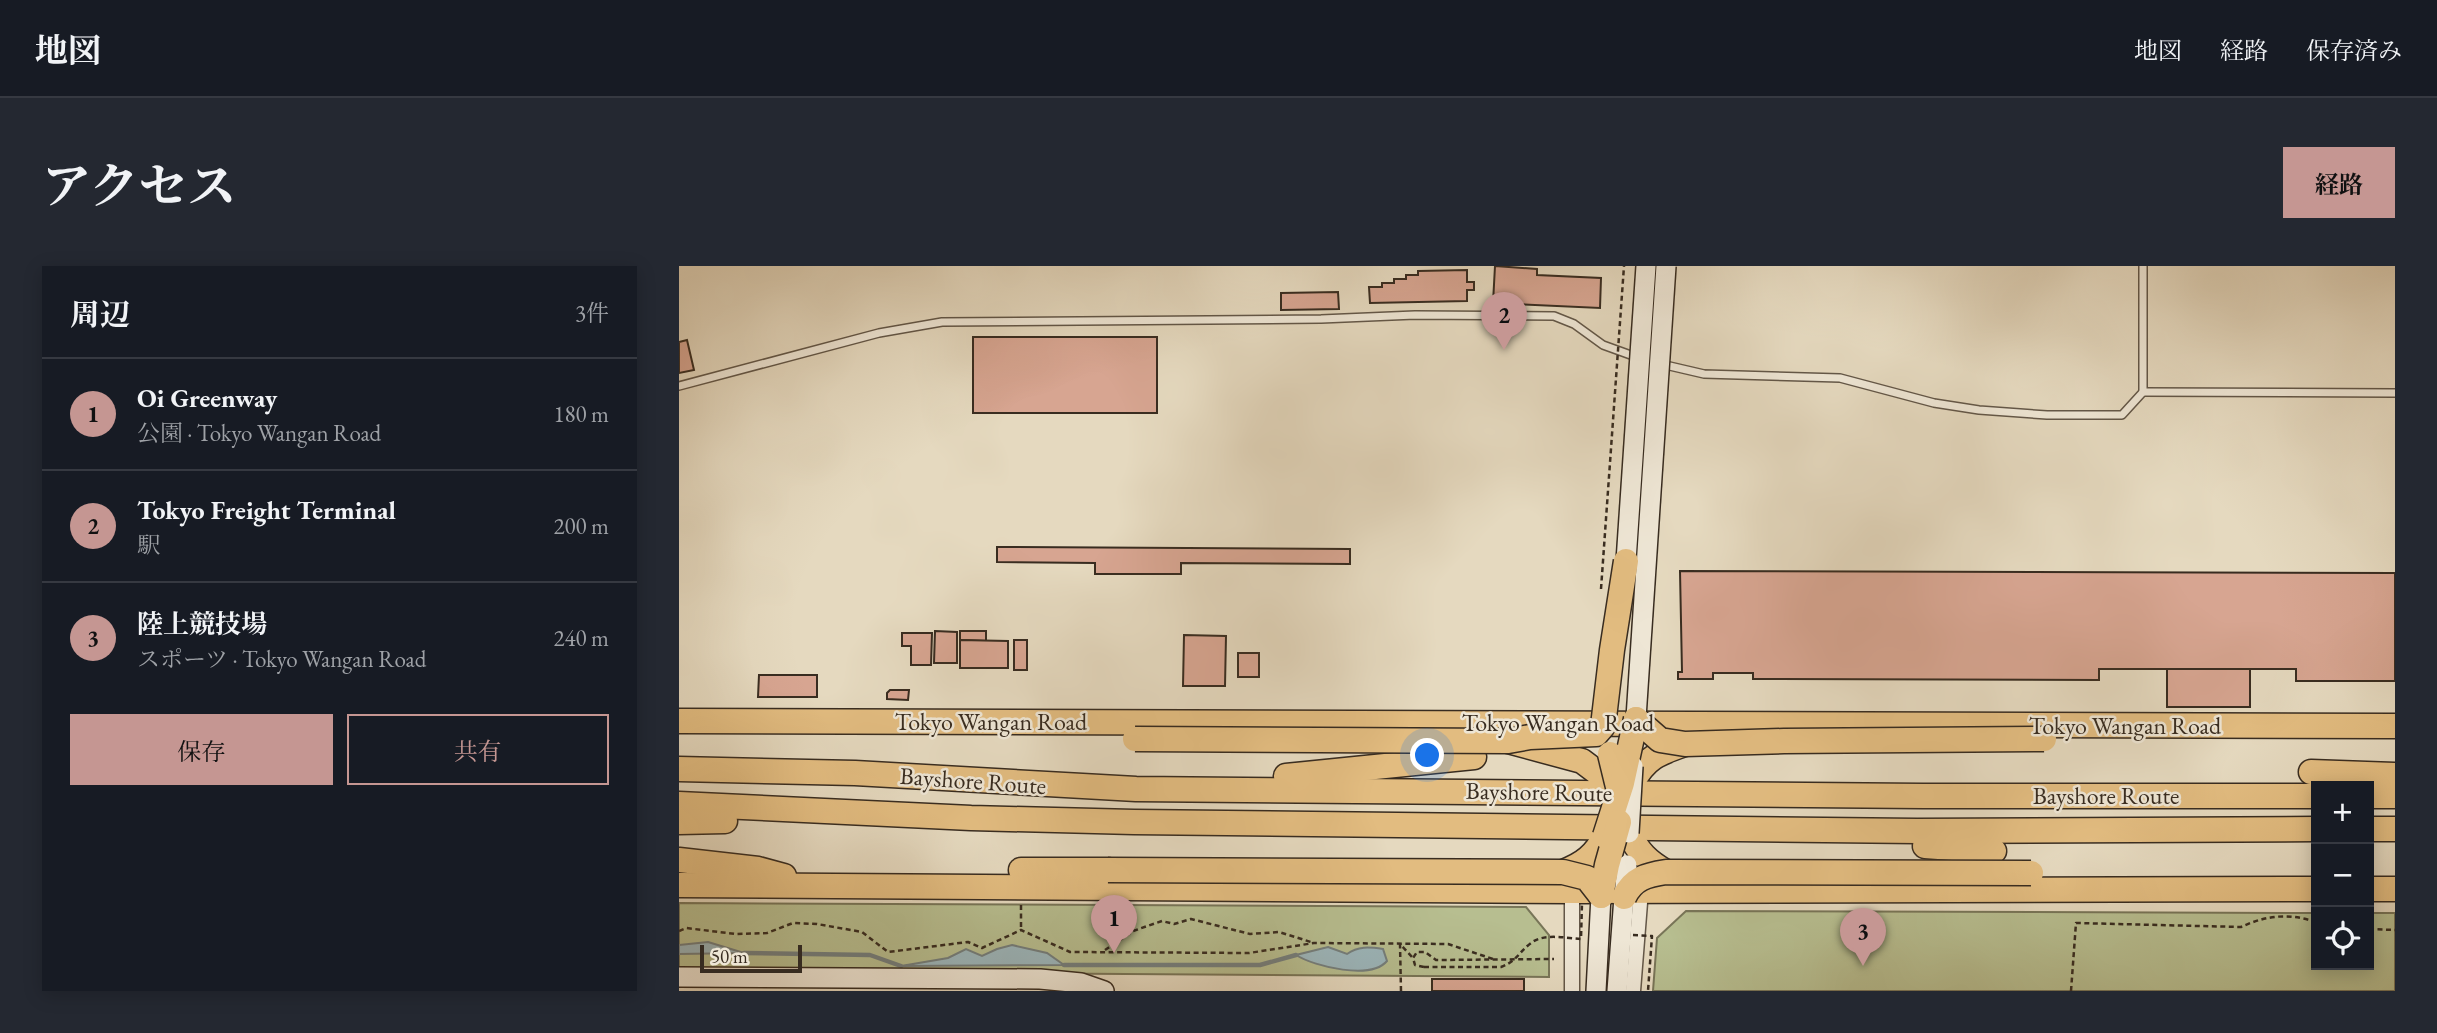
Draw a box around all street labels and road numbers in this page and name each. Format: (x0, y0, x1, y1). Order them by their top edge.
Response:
street label: Tokyo Wangan Road (895, 706, 1088, 737)
street label: Tokyo Wangan Road (1462, 707, 1655, 738)
street label: Tokyo Wangan Road (2029, 710, 2222, 741)
street label: Bayshore Route (899, 760, 1047, 801)
street label: Bayshore Route (1465, 775, 1613, 808)
street label: Bayshore Route (2033, 780, 2179, 811)

